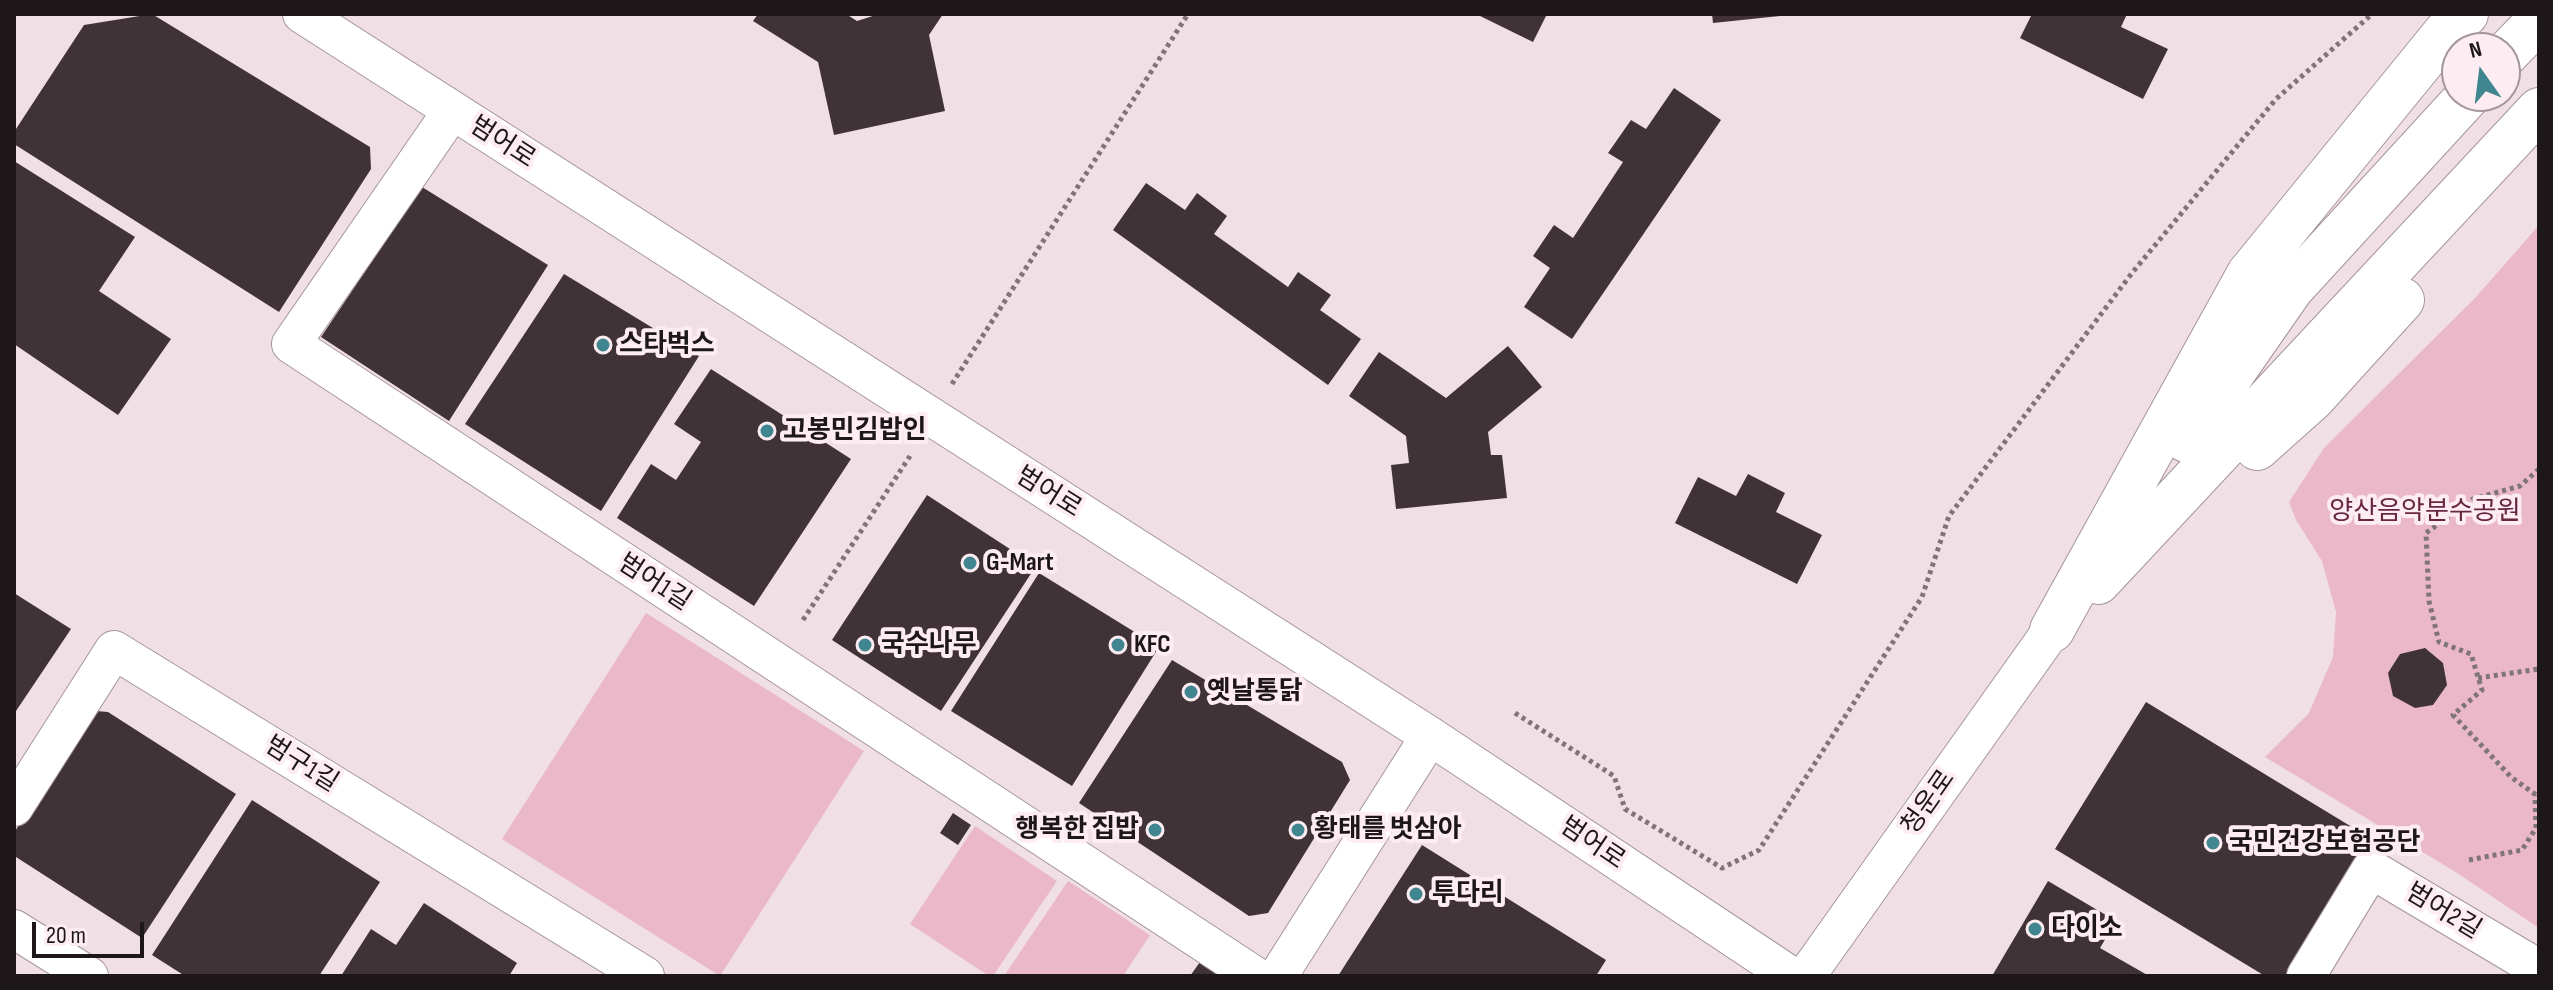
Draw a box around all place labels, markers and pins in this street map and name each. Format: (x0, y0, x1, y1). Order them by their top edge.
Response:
place label: 스타벅스 (619, 329, 715, 361)
marker: 스타벅스 (594, 336, 612, 354)
place label: 고봉민김밥인 (783, 415, 927, 447)
marker: 고봉민김밥인 (758, 422, 776, 440)
place label: G-Mart (986, 547, 1054, 579)
marker: G-Mart (961, 554, 979, 572)
place label: 국수나무 (881, 629, 977, 661)
place label: KFC (1134, 629, 1171, 661)
marker: 국수나무 (856, 636, 874, 654)
marker: KFC (1109, 636, 1127, 654)
place label: 옛날통닭 (1207, 676, 1303, 708)
marker: 옛날통닭 (1182, 683, 1200, 701)
place label: 행복한 집밥 (1015, 814, 1139, 846)
place label: 황태를 벗삼아 (1314, 814, 1462, 846)
marker: 행복한 집밥 (1146, 821, 1164, 839)
marker: 황태를 벗삼아 (1289, 821, 1307, 839)
place label: 국민건강보험공단 (2229, 827, 2420, 859)
marker: 국민건강보험공단 (2204, 834, 2222, 852)
place label: 투다리 (1432, 878, 1504, 910)
marker: 투다리 (1407, 885, 1425, 903)
place label: 다이소 (2051, 913, 2123, 945)
marker: 다이소 (2026, 920, 2044, 938)

